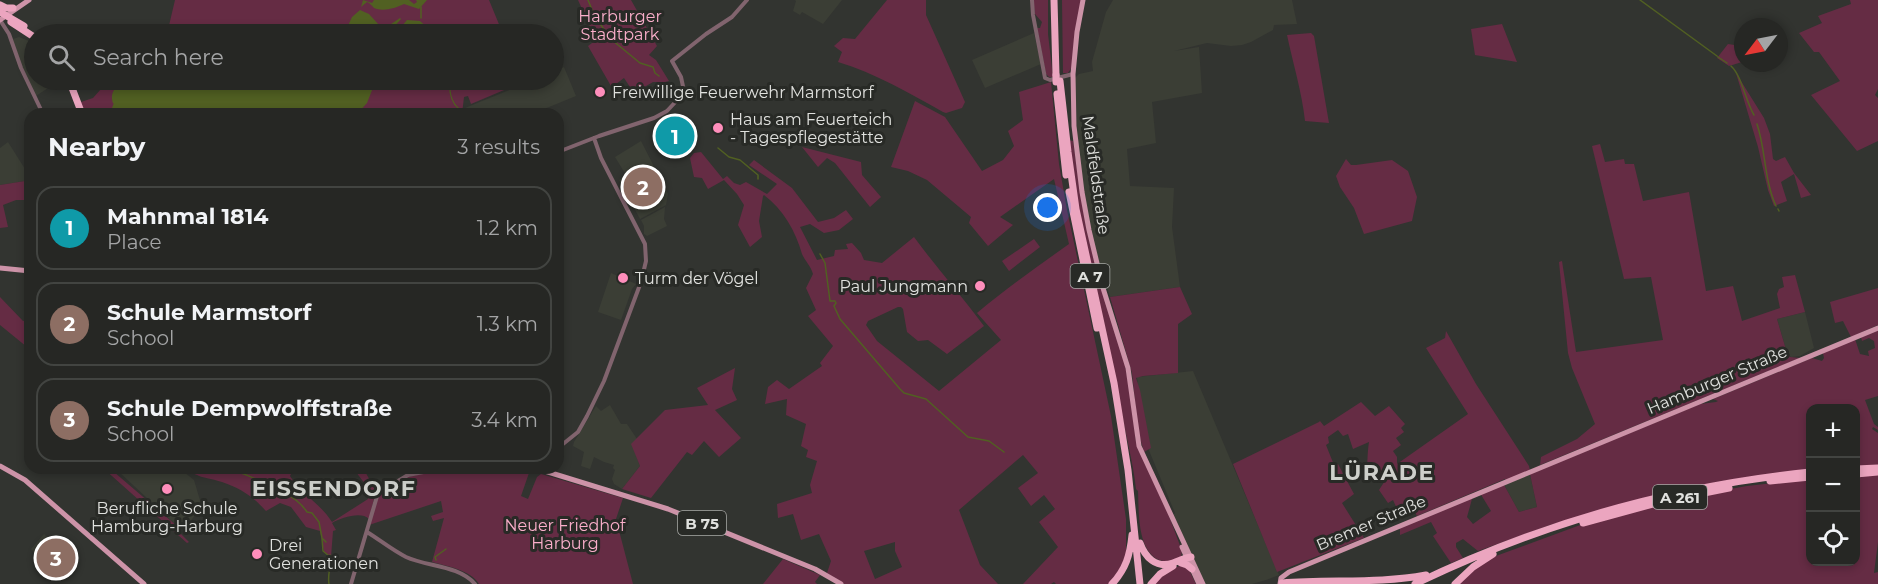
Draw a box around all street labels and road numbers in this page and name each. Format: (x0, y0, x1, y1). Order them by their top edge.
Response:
street label: Maldfeldstraße (1078, 114, 1114, 236)
road number: A 7 (1070, 264, 1110, 288)
street label: Hamburger Straße (1644, 342, 1790, 418)
road number: A 261 (1653, 485, 1707, 509)
street label: Bremer Straße (1313, 491, 1429, 555)
road number: B 75 (678, 511, 726, 535)

